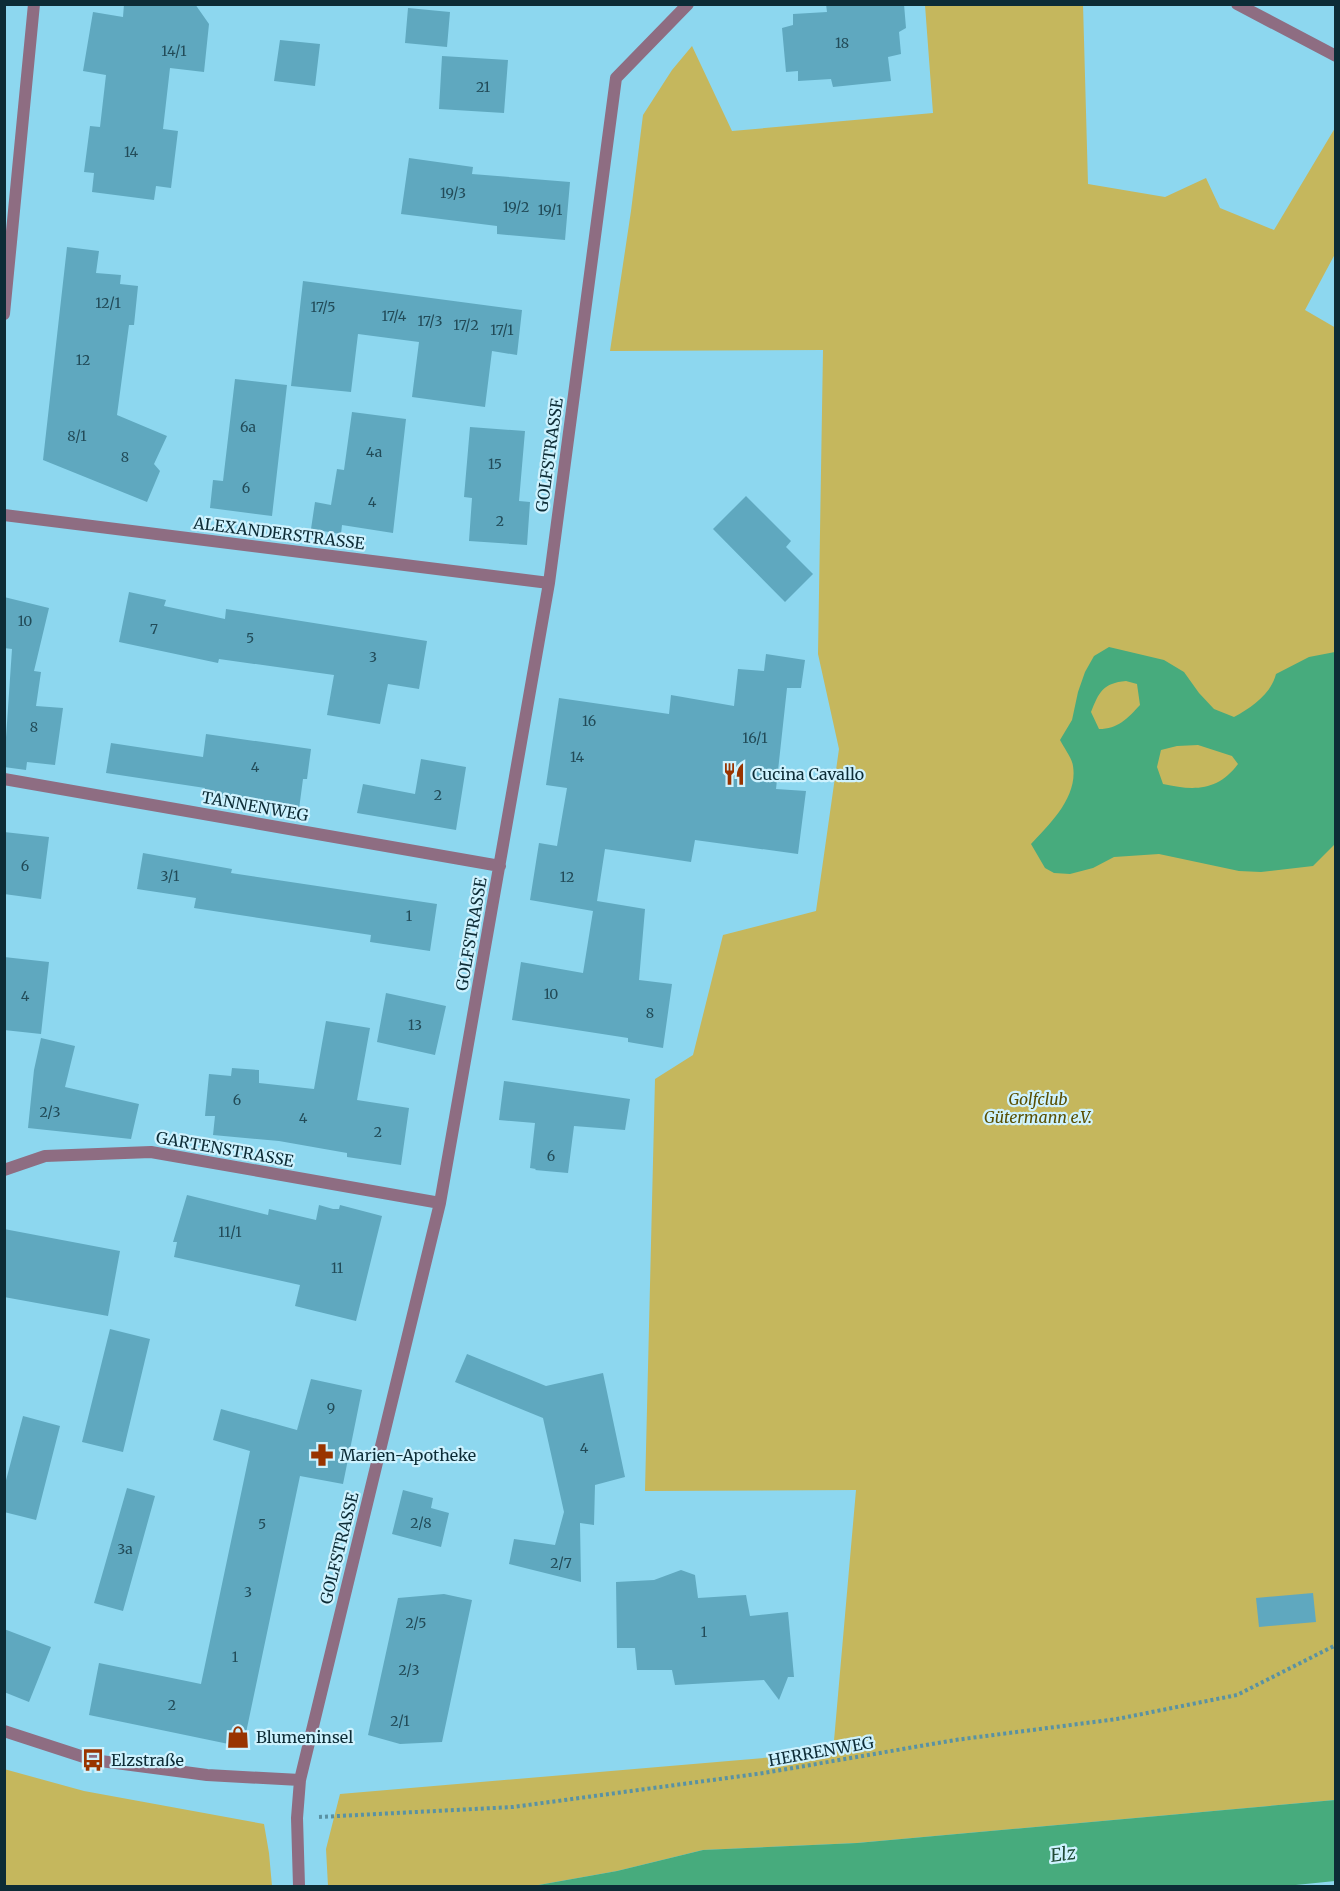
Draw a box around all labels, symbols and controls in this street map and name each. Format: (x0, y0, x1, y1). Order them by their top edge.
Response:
house number: 18 (835, 34, 849, 52)
house number: 14/1 (161, 42, 187, 60)
house number: 21 (476, 78, 490, 96)
house number: 14 (124, 143, 138, 161)
house number: 19/3 (440, 184, 466, 202)
house number: 19/2 (503, 198, 529, 216)
house number: 19/1 (538, 201, 562, 219)
house number: 12/1 (95, 294, 121, 312)
house number: 17/5 (311, 298, 335, 316)
house number: 17/4 (382, 307, 407, 325)
house number: 17/3 (417, 312, 443, 330)
house number: 17/2 (453, 316, 479, 334)
house number: 17/1 (490, 321, 514, 339)
house number: 12 (76, 351, 90, 369)
street label: GOLFSTRASSE (531, 396, 567, 513)
house number: 6a (240, 418, 257, 436)
house number: 8/1 (67, 427, 87, 445)
house number: 4a (366, 443, 383, 461)
house number: 8 (121, 448, 129, 466)
house number: 15 (488, 455, 502, 473)
house number: 6 (242, 479, 250, 497)
house number: 4 (368, 493, 377, 511)
street label: ALEXANDERSTRASSE (191, 512, 367, 554)
house number: 2 (496, 512, 504, 530)
house number: 10 (18, 612, 32, 630)
house number: 7 (150, 620, 158, 638)
house number: 5 (246, 629, 254, 647)
house number: 3 (369, 648, 377, 666)
house number: 16 (582, 712, 596, 730)
house number: 8 (30, 718, 38, 736)
house number: 16/1 (742, 729, 768, 747)
house number: 14 (570, 748, 584, 766)
house number: 4 (251, 758, 260, 776)
restaurant icon: Cucina Cavallo (721, 761, 747, 787)
place label: Cucina Cavallo (752, 764, 864, 784)
house number: 2 (434, 786, 442, 804)
street label: TANNENWEG (200, 787, 310, 825)
house number: 6 (21, 857, 29, 875)
house number: 3/1 (161, 867, 179, 885)
house number: 12 (560, 868, 574, 886)
street label: GOLFSTRASSE (451, 875, 491, 992)
house number: 1 (406, 907, 412, 925)
house number: 10 (544, 985, 558, 1003)
house number: 4 (21, 987, 30, 1005)
house number: 8 (646, 1004, 654, 1022)
house number: 13 (408, 1016, 422, 1034)
park label: Golfclub Gütermann e.V. (984, 1089, 1092, 1127)
house number: 6 (233, 1091, 241, 1109)
house number: 2/3 (39, 1103, 61, 1121)
house number: 4 (299, 1109, 308, 1127)
house number: 2 (374, 1123, 382, 1141)
street label: GARTENSTRASSE (155, 1127, 296, 1171)
house number: 6 (547, 1147, 555, 1165)
house number: 11/1 (218, 1223, 242, 1241)
house number: 11 (331, 1259, 343, 1277)
house number: 9 (327, 1399, 335, 1417)
house number: 4 (580, 1439, 589, 1457)
pharmacy icon: Marien-Apotheke (309, 1442, 335, 1468)
place label: Marien-Apotheke (340, 1445, 476, 1465)
street label: GOLFSTRASSE (315, 1489, 363, 1606)
house number: 2/8 (410, 1514, 432, 1532)
house number: 5 (258, 1515, 266, 1533)
house number: 3a (117, 1540, 133, 1558)
house number: 2/7 (550, 1554, 572, 1572)
house number: 3 (244, 1583, 252, 1601)
house number: 2/5 (405, 1614, 427, 1632)
house number: 1 (701, 1623, 707, 1641)
house number: 1 (232, 1648, 238, 1666)
house number: 2/3 (398, 1661, 420, 1679)
house number: 2 (168, 1696, 176, 1714)
house number: 2/1 (390, 1712, 410, 1730)
shop icon: Blumeninsel (225, 1724, 251, 1750)
place label: Blumeninsel (256, 1727, 353, 1747)
street label: HERRENWEG (767, 1732, 876, 1770)
bus stop icon: Elzstraße (80, 1747, 106, 1773)
place label: Elzstraße (111, 1750, 184, 1770)
water label: Elz (1049, 1841, 1078, 1867)

